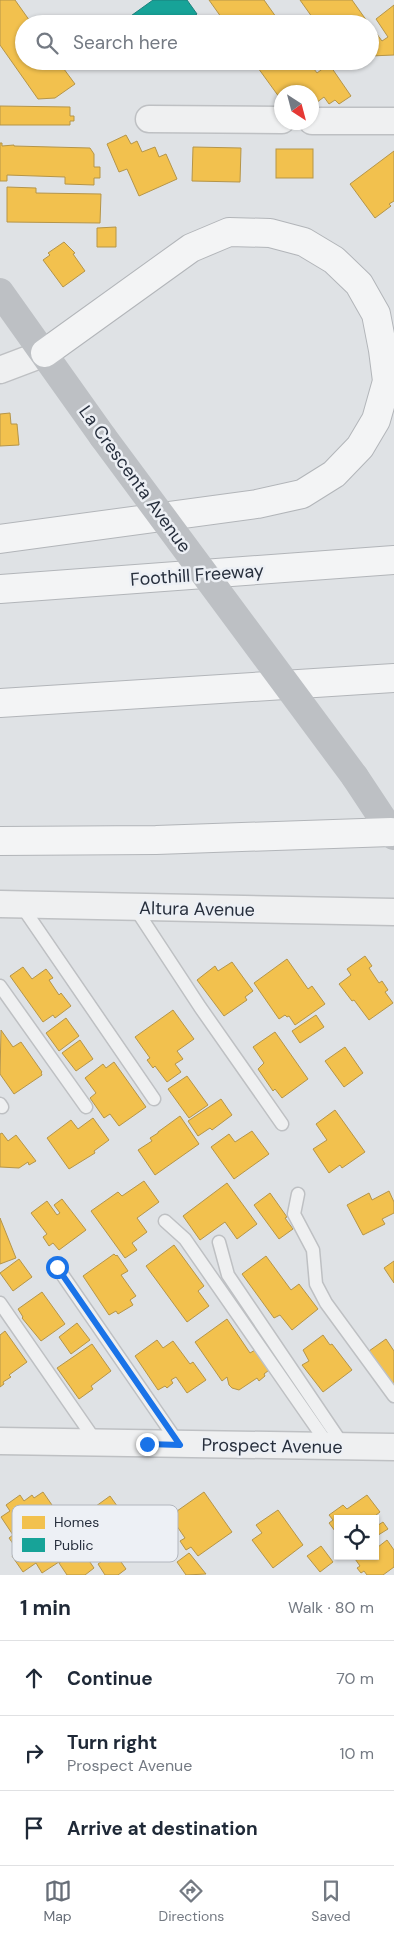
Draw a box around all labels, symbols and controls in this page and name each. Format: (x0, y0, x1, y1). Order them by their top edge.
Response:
search box (15, 15, 379, 70)
icon: search (33, 29, 61, 57)
text: Search here (73, 30, 178, 55)
north arrow (274, 85, 319, 130)
street label: La Crescenta Avenue (74, 401, 196, 557)
street label: Foothill Freeway (129, 558, 265, 592)
street label: Altura Avenue (139, 896, 255, 922)
route start (46, 1256, 69, 1279)
route end (136, 1433, 159, 1456)
street label: Prospect Avenue (201, 1433, 343, 1459)
legend (12, 1505, 178, 1562)
text: Homes (54, 1513, 99, 1531)
map controls (334, 1515, 379, 1560)
button: locate (334, 1515, 379, 1560)
text: Public (54, 1536, 93, 1554)
text: 1 min (20, 1594, 71, 1622)
text: Walk · 80 m (288, 1597, 374, 1618)
icon: ahead (20, 1664, 48, 1692)
text: Continue (67, 1666, 153, 1691)
text: 70 m (336, 1668, 374, 1689)
text: Turn right (67, 1730, 157, 1755)
icon: right (20, 1739, 48, 1767)
text: 10 m (340, 1743, 374, 1764)
text: Prospect Avenue (67, 1755, 192, 1776)
icon: arrive (20, 1814, 48, 1842)
text: Arrive at destination (67, 1816, 258, 1841)
tab: Map (43, 1877, 72, 1925)
tab: Directions (159, 1877, 224, 1925)
tab: Saved (311, 1877, 351, 1925)

